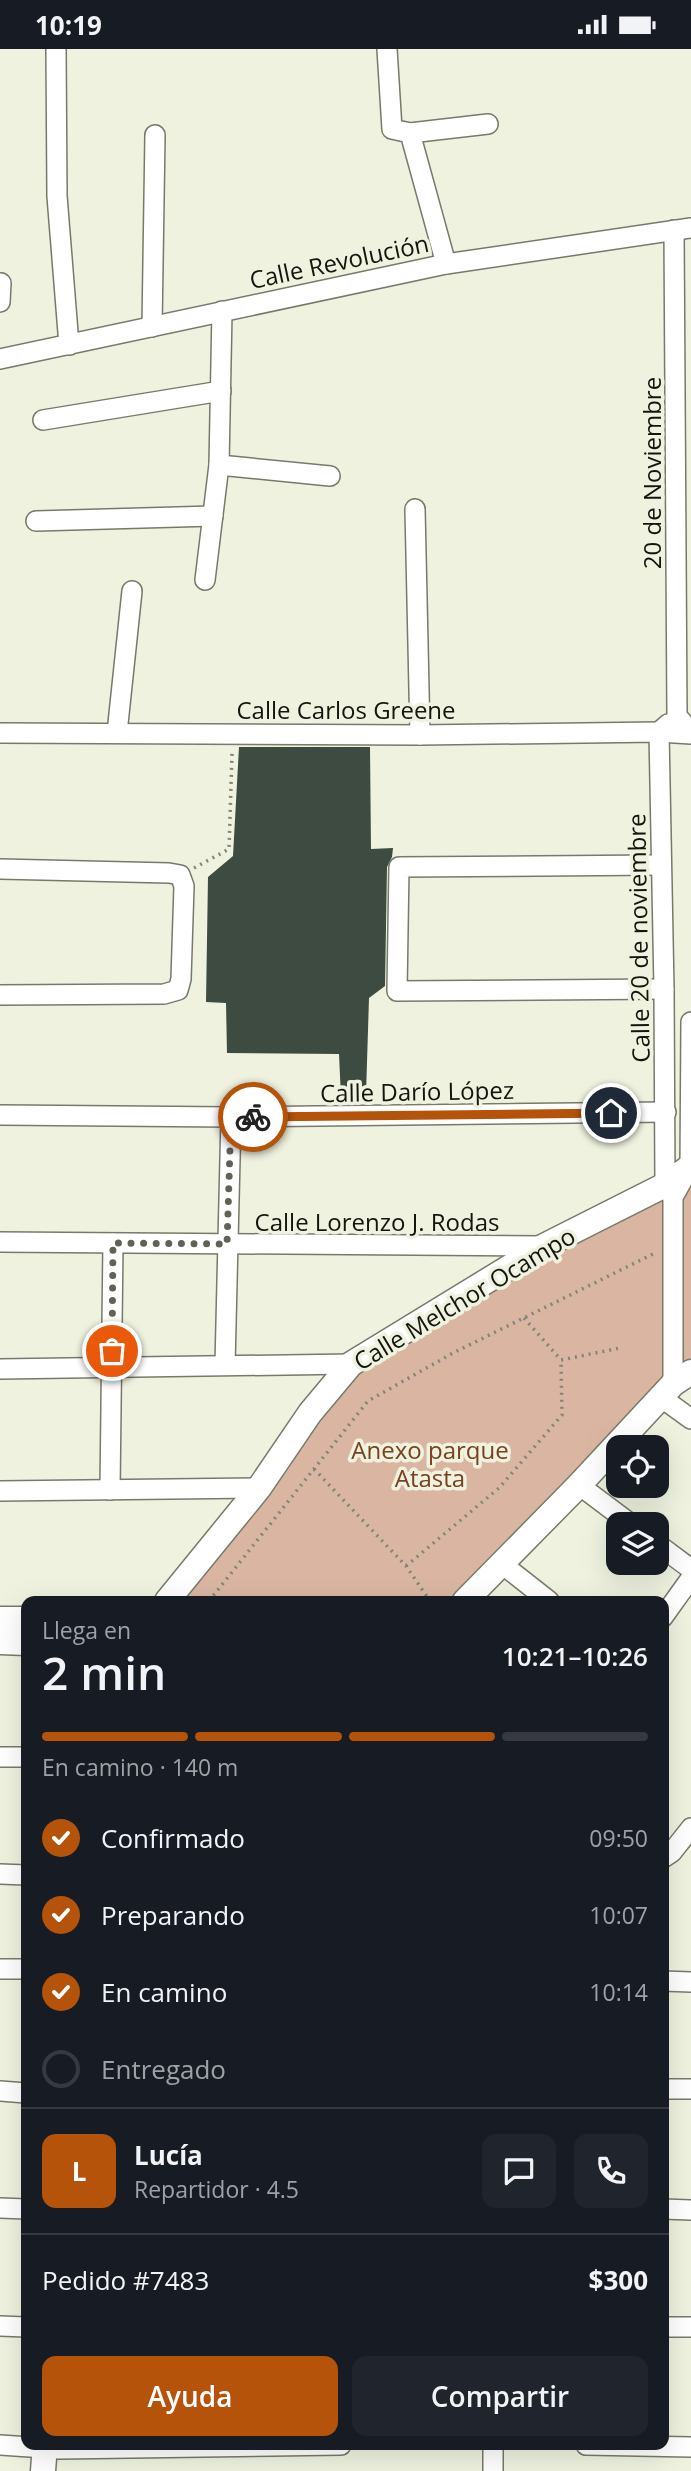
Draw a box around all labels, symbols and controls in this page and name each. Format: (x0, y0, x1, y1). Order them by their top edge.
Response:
text: 10:19 (35, 7, 102, 43)
street label: Calle Revolución (246, 226, 432, 296)
street label: 20 de Noviembre (635, 377, 668, 569)
street label: Calle Carlos Greene (236, 693, 456, 726)
street label: Calle 20 de noviembre (619, 813, 657, 1063)
street label: Calle Darío López (320, 1073, 514, 1109)
courier (218, 1082, 288, 1152)
pin (581, 1083, 641, 1143)
icon: home (592, 1094, 630, 1132)
icon: bike (234, 1098, 272, 1136)
street label: Calle Lorenzo J. Rodas (255, 1205, 499, 1238)
street label: Calle Melchor Ocampo (347, 1219, 581, 1377)
pin (82, 1321, 142, 1381)
icon: bag (93, 1332, 131, 1370)
park label: Anexo parque Atasta (351, 1433, 509, 1494)
map controls (606, 1435, 669, 1575)
button: locate (606, 1435, 669, 1498)
button: layers (606, 1512, 669, 1575)
text: Llega en (42, 1614, 131, 1646)
text: 10:21–10:26 (502, 1638, 648, 1674)
text: 2 min (42, 1641, 166, 1703)
text: En camino · 140 m (42, 1751, 238, 1783)
icon: check (42, 1819, 80, 1857)
text: Confirmado (101, 1820, 245, 1856)
text: 09:50 (589, 1822, 648, 1854)
icon: check (42, 1896, 80, 1934)
text: Preparando (101, 1897, 245, 1933)
text: 10:07 (589, 1899, 648, 1931)
icon: check (42, 1973, 80, 2011)
text: En camino (101, 1974, 227, 2010)
text: 10:14 (589, 1976, 648, 2008)
text: Entregado (101, 2051, 226, 2087)
button: chat (482, 2134, 556, 2208)
button: phone (574, 2134, 648, 2208)
text: Lucía (134, 2137, 203, 2173)
text: L (72, 2153, 86, 2189)
text: Repartidor · 4.5 (134, 2173, 299, 2205)
text: Pedido #7483 (42, 2262, 209, 2298)
text: $300 (589, 2262, 648, 2298)
button: Ayuda (42, 2356, 338, 2436)
button: Compartir (352, 2356, 648, 2436)

